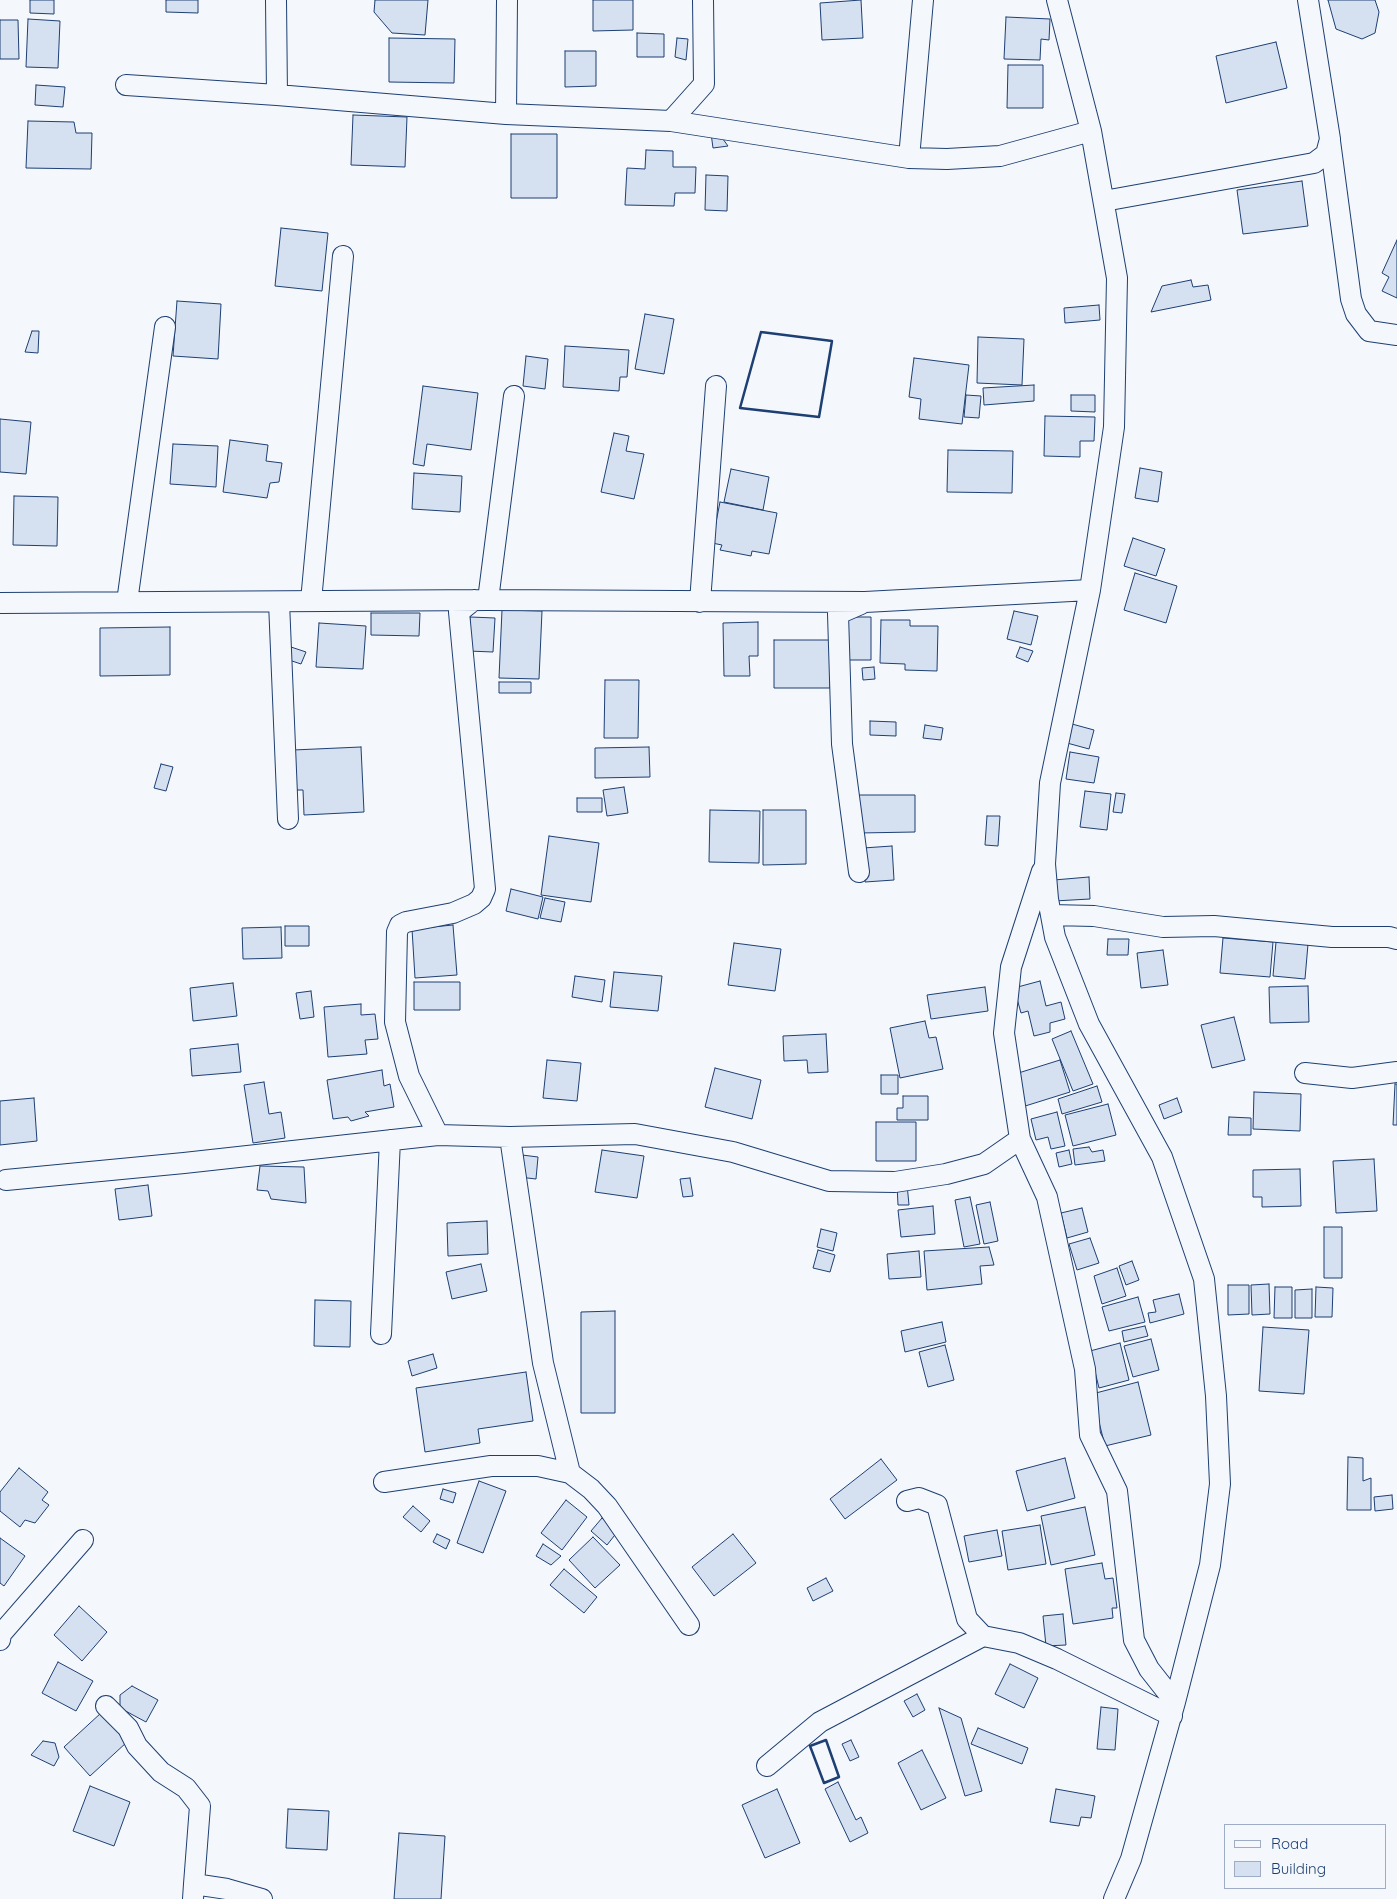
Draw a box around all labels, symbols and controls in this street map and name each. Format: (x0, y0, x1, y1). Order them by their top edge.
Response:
legend (1224, 1824, 1387, 1889)
text: Road (1271, 1834, 1308, 1853)
text: Building (1271, 1859, 1326, 1878)

